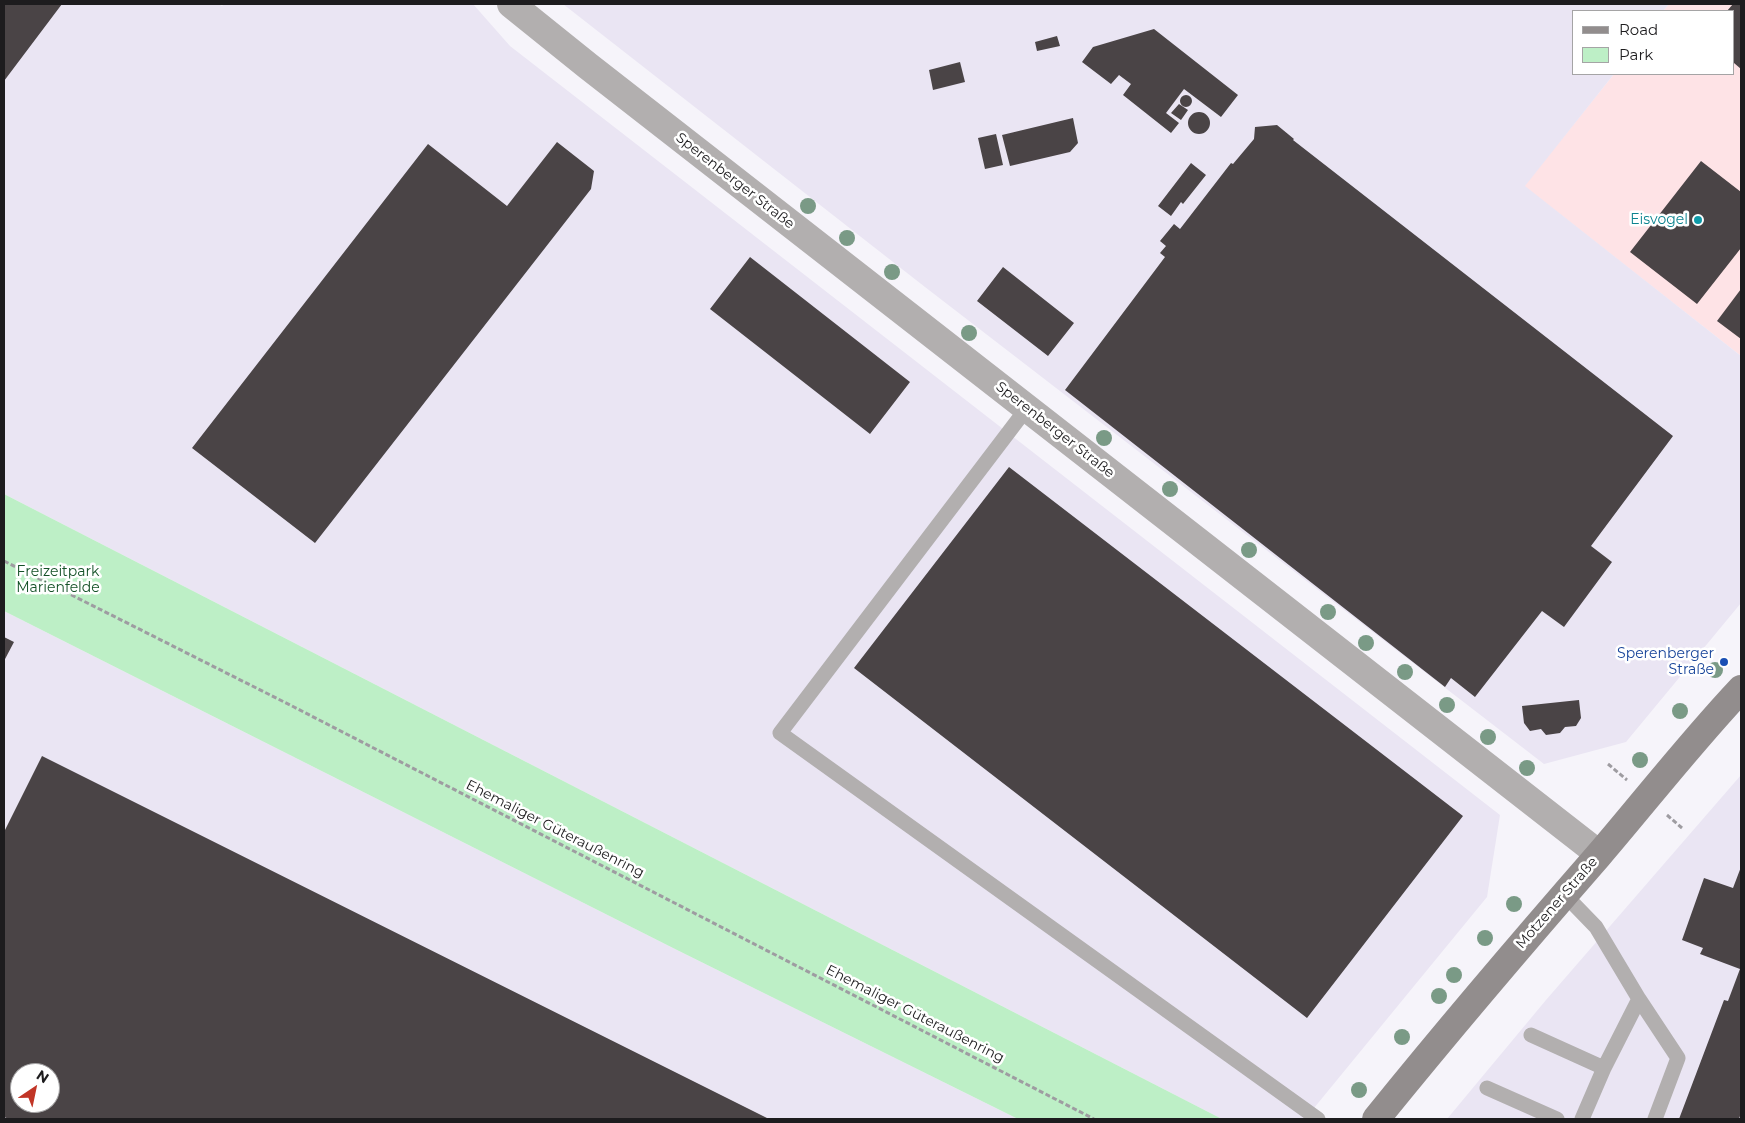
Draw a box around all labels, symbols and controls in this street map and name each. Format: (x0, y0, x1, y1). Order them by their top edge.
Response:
legend (1572, 10, 1735, 75)
text: Road (1619, 20, 1658, 39)
text: Park (1619, 45, 1653, 64)
street label: Sperenberger Straße (672, 129, 798, 233)
place label: Eisvogel (1630, 212, 1688, 228)
marker: Eisvogel (1692, 214, 1704, 226)
street label: Sperenberger Straße (992, 378, 1118, 482)
park label: Freizeitpark Marienfelde (16, 564, 100, 596)
place label: Sperenberger Straße (1617, 646, 1714, 679)
marker: Sperenberger Straße (1718, 656, 1730, 668)
street label: Ehemaliger Güteraußenring (463, 777, 647, 881)
street label: Motzener Straße (1513, 854, 1601, 952)
street label: Ehemaliger Güteraußenring (823, 962, 1007, 1066)
north arrow (10, 1063, 60, 1113)
text: N (33, 1066, 53, 1087)

